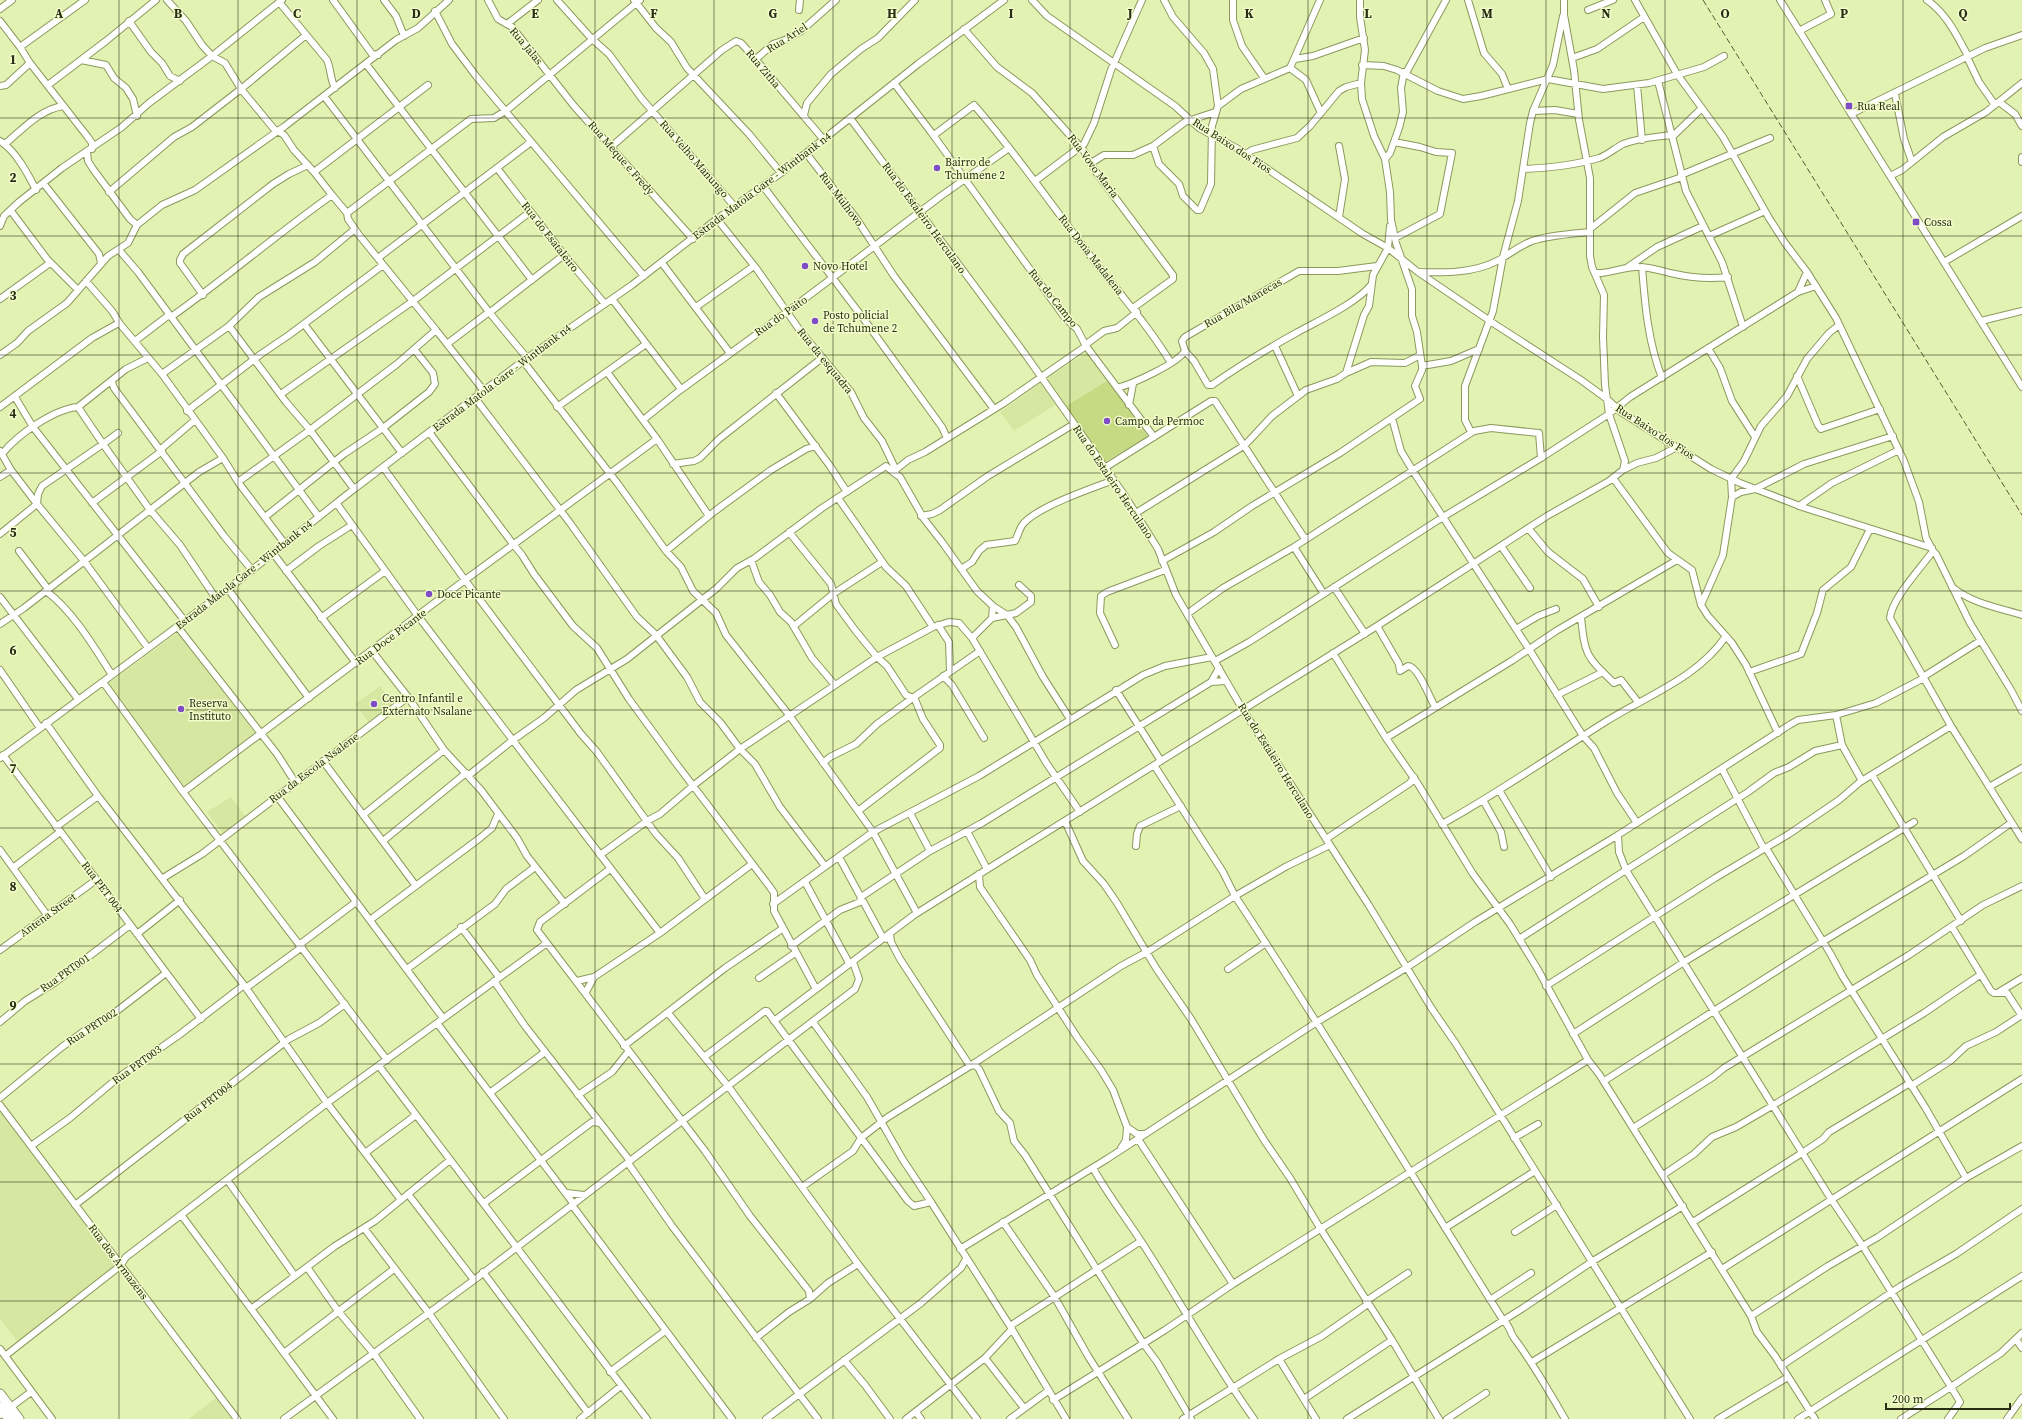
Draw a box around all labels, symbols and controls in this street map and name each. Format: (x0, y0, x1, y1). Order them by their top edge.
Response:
text: A (55, 5, 64, 22)
text: B (174, 5, 183, 22)
text: C (293, 5, 301, 22)
text: D (411, 5, 421, 22)
text: E (531, 5, 539, 22)
text: F (650, 5, 658, 22)
text: G (769, 5, 778, 22)
text: H (887, 5, 897, 22)
text: I (1008, 5, 1014, 22)
text: J (1126, 5, 1133, 22)
text: K (1244, 5, 1254, 22)
text: L (1364, 5, 1372, 22)
text: M (1481, 5, 1493, 22)
text: N (1601, 5, 1611, 22)
text: O (1720, 5, 1730, 22)
text: P (1840, 5, 1848, 22)
text: Q (1958, 5, 1968, 22)
street label: Rua Ariel (764, 20, 810, 56)
street label: Rua Jalas (506, 24, 546, 68)
street label: Rua Zitha (742, 46, 784, 92)
text: 1 (9, 51, 17, 68)
place label: Rua Real (1857, 99, 1900, 114)
marker: Rua Real (1844, 101, 1854, 111)
street label: Rua Baixo dos Fios (1190, 115, 1275, 177)
street label: Rua Velho Manungo (656, 117, 732, 201)
street label: Rua Meque e Fredy (585, 118, 658, 199)
street label: Estrada Matola Gare - Wintbank n4 (690, 129, 835, 243)
street label: Rua Vovo Maria (1064, 131, 1122, 201)
place label: Bairro de Tchumene 2 (945, 155, 1005, 183)
street label: Rua do Estaleiro Herculano (879, 159, 969, 277)
marker: Bairro de Tchumene 2 (932, 163, 942, 173)
text: 2 (9, 169, 17, 186)
street label: Rua Mulhovo (815, 169, 867, 229)
street label: Rua do Esataleiro (518, 199, 582, 275)
street label: Rua Dona Madalena (1055, 212, 1127, 299)
place label: Cossa (1924, 215, 1953, 230)
marker: Cossa (1911, 217, 1921, 227)
place label: Novo Hotel (813, 259, 868, 274)
marker: Novo Hotel (800, 261, 810, 271)
street label: Rua do Campo (1025, 266, 1081, 330)
street label: Rua Bila/Manecas (1201, 275, 1285, 331)
text: 3 (9, 287, 17, 304)
street label: Rua do Paito (752, 292, 810, 340)
place label: Posto policial de Tchumene 2 (823, 308, 898, 336)
marker: Posto policial de Tchumene 2 (810, 316, 820, 326)
street label: Estrada Matola Gare - Wintbank n4 (430, 321, 575, 435)
street label: Rua da esquadra (794, 325, 857, 397)
street label: Rua Baixo dos Fios (1613, 401, 1698, 463)
text: 4 (9, 405, 17, 422)
place label: Campo da Permoc (1115, 414, 1205, 429)
marker: Campo da Permoc (1102, 416, 1112, 426)
street label: Rua do Estaleiro Herculano (1069, 422, 1157, 542)
street label: Estrada Matola Gare - Wintbank n4 (172, 516, 316, 633)
text: 5 (9, 524, 17, 541)
place label: Doce Picante (437, 587, 501, 602)
marker: Doce Picante (424, 589, 434, 599)
street label: Rua Doce Picante (352, 605, 430, 669)
text: 6 (9, 642, 17, 659)
place label: Centro Infantil e Externato Nsalane (382, 691, 472, 719)
place label: Reserva Instituto (189, 696, 231, 724)
marker: Centro Infantil e Externato Nsalane (369, 699, 379, 709)
street label: Rua do Estaleiro Herculano (1234, 700, 1318, 822)
marker: Reserva Instituto (176, 704, 186, 714)
street label: Rua da Escola Nsalene (266, 729, 363, 807)
text: 7 (9, 760, 17, 777)
street label: Rua PET 004 (78, 858, 126, 916)
text: 8 (9, 878, 17, 895)
street label: Antena Street (17, 889, 80, 941)
street label: Rua PRT001 (37, 950, 93, 996)
text: 9 (9, 997, 17, 1014)
street label: Rua PRT002 (64, 1005, 121, 1049)
street label: Rua PRT003 (109, 1042, 165, 1088)
street label: Rua PRT004 (181, 1078, 236, 1126)
street label: Rua dos Armazéns (85, 1221, 151, 1303)
scale bar (1886, 1385, 2010, 1411)
text: 200 m (1892, 1391, 1924, 1407)

